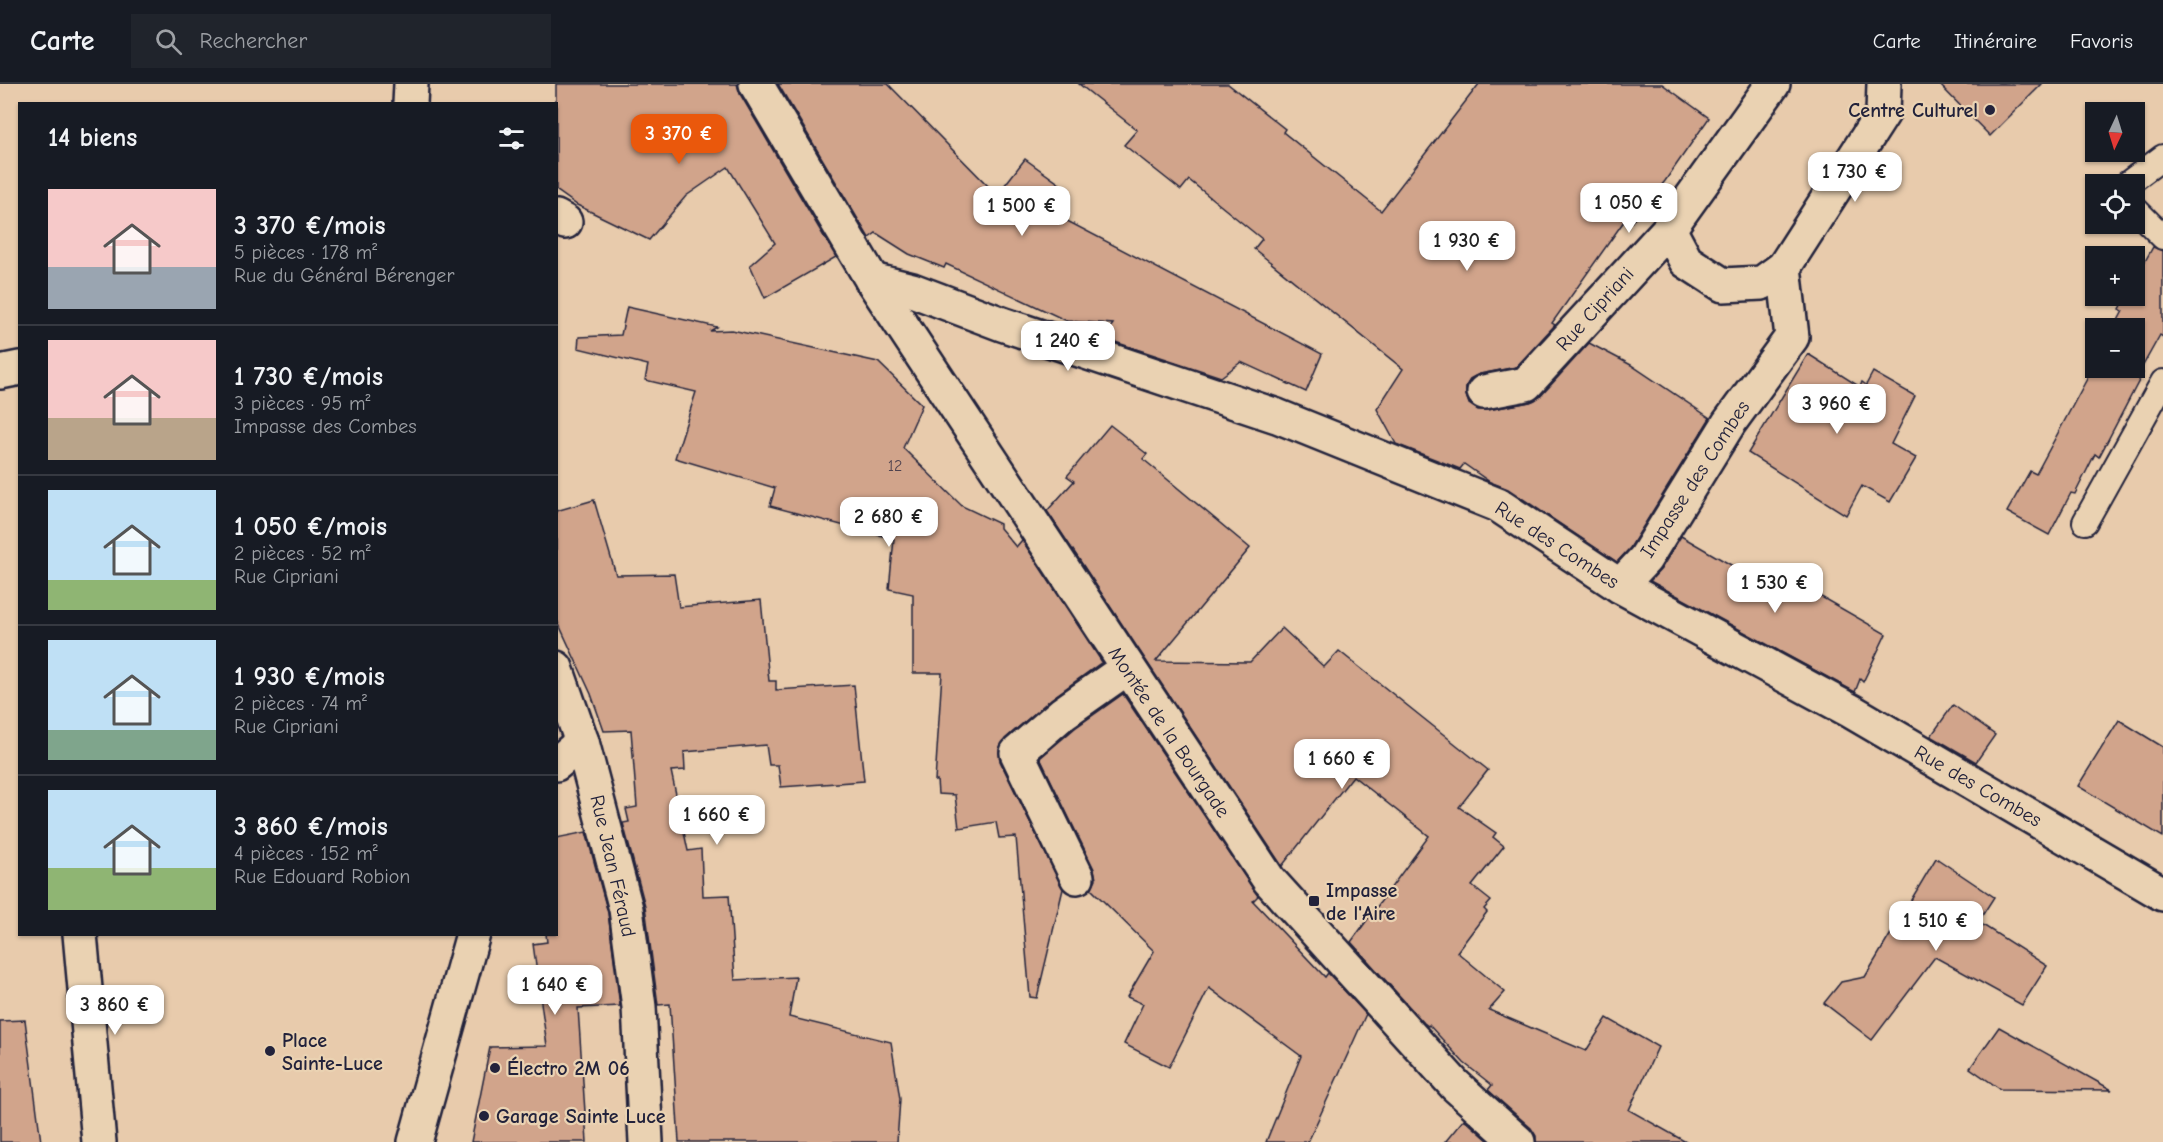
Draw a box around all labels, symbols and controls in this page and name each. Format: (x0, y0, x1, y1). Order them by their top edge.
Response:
search box (131, 14, 551, 68)
text: Carte (30, 25, 95, 57)
icon: search (152, 25, 185, 58)
text: Rechercher (200, 28, 307, 54)
text: Carte (1873, 29, 1921, 53)
text: Itinéraire (1954, 29, 2037, 53)
text: Favoris (2070, 29, 2133, 53)
place label: Centre Culturel (1848, 99, 1978, 122)
north arrow (2085, 102, 2145, 162)
map controls (2085, 102, 2145, 378)
marker: Centre Culturel (1983, 103, 1997, 117)
pin: 3 370 € (624, 114, 734, 165)
icon: filters (495, 122, 528, 155)
text: 3 370 € (645, 122, 713, 145)
text: 14 biens (48, 123, 137, 153)
pin: 1 730 € (1800, 152, 1910, 203)
text: 1 730 € (1822, 160, 1888, 183)
button: locate (2085, 174, 2145, 234)
pin: 1 050 € (1574, 183, 1684, 234)
pin: 1 500 € (967, 186, 1077, 237)
text: 1 050 € (1594, 191, 1664, 214)
text: 1 500 € (987, 194, 1057, 217)
text: 3 370 €/mois (234, 211, 386, 241)
icon: home (96, 213, 168, 285)
pin: 1 930 € (1412, 221, 1522, 272)
text: 1 930 € (1433, 229, 1501, 252)
text: 5 pièces · 178 m² (234, 241, 377, 264)
button: + (2085, 246, 2145, 306)
street label: Rue Cipriani (1551, 262, 1639, 356)
text: Rue du Général Bérenger (234, 264, 454, 287)
button: − (2085, 318, 2145, 378)
pin: 1 240 € (1013, 321, 1123, 372)
text: 1 240 € (1035, 329, 1101, 352)
text: 1 730 €/mois (234, 362, 383, 392)
icon: home (96, 364, 168, 436)
pin: 3 960 € (1782, 384, 1892, 435)
text: 3 pièces · 95 m² (234, 392, 371, 415)
text: 3 960 € (1802, 392, 1872, 415)
street label: Impasse des Combes (1636, 396, 1754, 562)
text: Impasse des Combes (234, 415, 417, 438)
house number: 12 (888, 457, 902, 475)
street label: Rue des Combes (1491, 496, 1623, 594)
pin: 2 680 € (834, 497, 944, 548)
text: 2 680 € (854, 505, 924, 528)
text: 1 050 €/mois (234, 512, 387, 542)
icon: home (96, 514, 168, 586)
text: 2 pièces · 52 m² (234, 542, 371, 565)
pin: 1 530 € (1720, 563, 1830, 614)
text: Rue Cipriani (234, 565, 339, 588)
text: 1 530 € (1741, 571, 1809, 594)
street label: Montée de la Bourgade (1103, 642, 1235, 822)
text: 1 930 €/mois (234, 662, 385, 692)
icon: home (96, 664, 168, 736)
text: 2 pièces · 74 m² (234, 692, 367, 715)
text: Rue Cipriani (234, 715, 339, 738)
pin: 1 660 € (1287, 739, 1397, 790)
street label: Rue des Combes (1910, 740, 2046, 832)
text: 1 660 € (1308, 747, 1376, 770)
street label: Rue Jean Féraud (585, 793, 641, 939)
pin: 1 660 € (662, 795, 772, 846)
text: 1 660 € (683, 803, 751, 826)
text: 3 860 €/mois (234, 812, 388, 842)
icon: home (96, 814, 168, 886)
text: 4 pièces · 152 m² (234, 842, 378, 865)
text: Rue Edouard Robion (234, 865, 410, 888)
place label: Impasse de l'Aire (1326, 879, 1398, 925)
marker: Impasse de l'Aire (1307, 894, 1321, 908)
pin: 1 510 € (1881, 901, 1991, 952)
text: 1 510 € (1903, 909, 1969, 932)
pin: 1 640 € (500, 965, 610, 1016)
text: 1 640 € (521, 973, 589, 996)
pin: 3 860 € (60, 985, 170, 1036)
text: 3 860 € (80, 993, 150, 1016)
place label: Place Sainte-Luce (282, 1029, 383, 1075)
marker: Place Sainte-Luce (263, 1044, 277, 1058)
place label: Électro 2M 06 (507, 1056, 630, 1080)
marker: Électro 2M 06 (488, 1061, 502, 1075)
place label: Garage Sainte Luce (496, 1105, 666, 1128)
marker: Garage Sainte Luce (477, 1109, 491, 1123)

